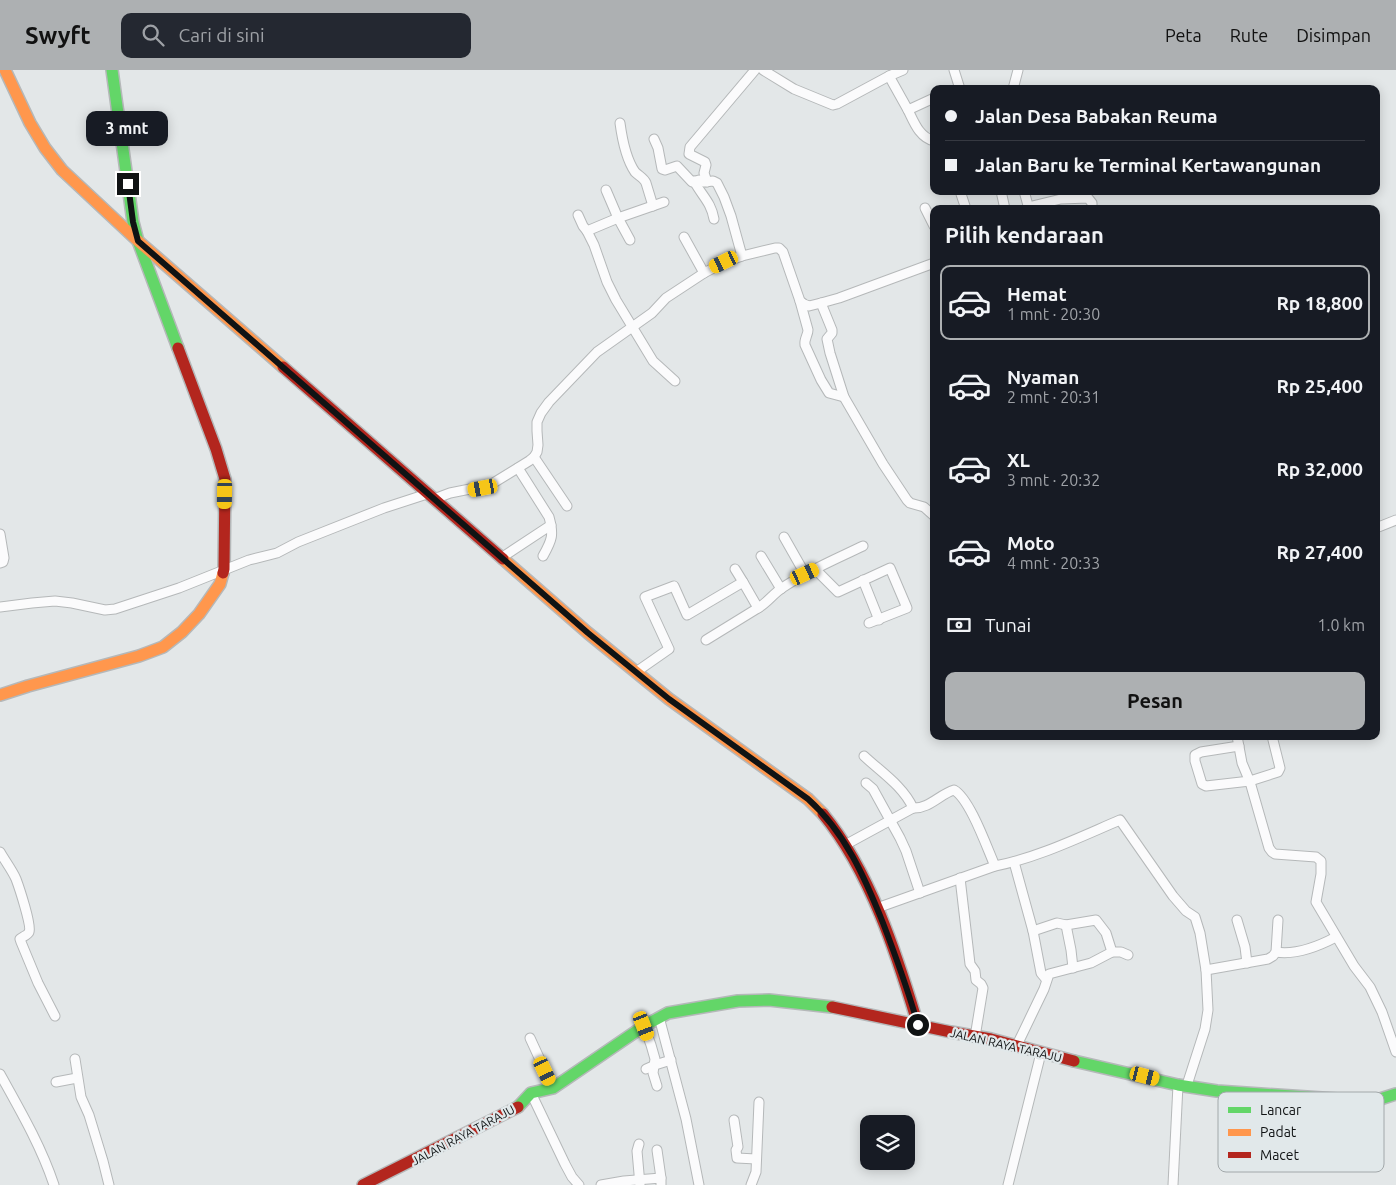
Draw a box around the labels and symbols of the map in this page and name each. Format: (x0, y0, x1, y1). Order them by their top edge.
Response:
callout: 3 mnt (87, 112, 169, 146)
route end (117, 173, 139, 195)
car (707, 249, 740, 275)
car (466, 478, 499, 498)
car (217, 479, 232, 509)
car (788, 561, 821, 587)
car (631, 1009, 656, 1043)
route start (907, 1014, 929, 1036)
street label: JALAN RAYA TARAJU (949, 1026, 1063, 1064)
car (531, 1054, 558, 1088)
car (1128, 1065, 1161, 1087)
legend (1218, 1092, 1384, 1172)
street label: JALAN RAYA TARAJU (409, 1102, 517, 1168)
text: Lancar (1260, 1102, 1302, 1118)
text: Padat (1260, 1124, 1297, 1140)
text: Macet (1260, 1147, 1300, 1163)

